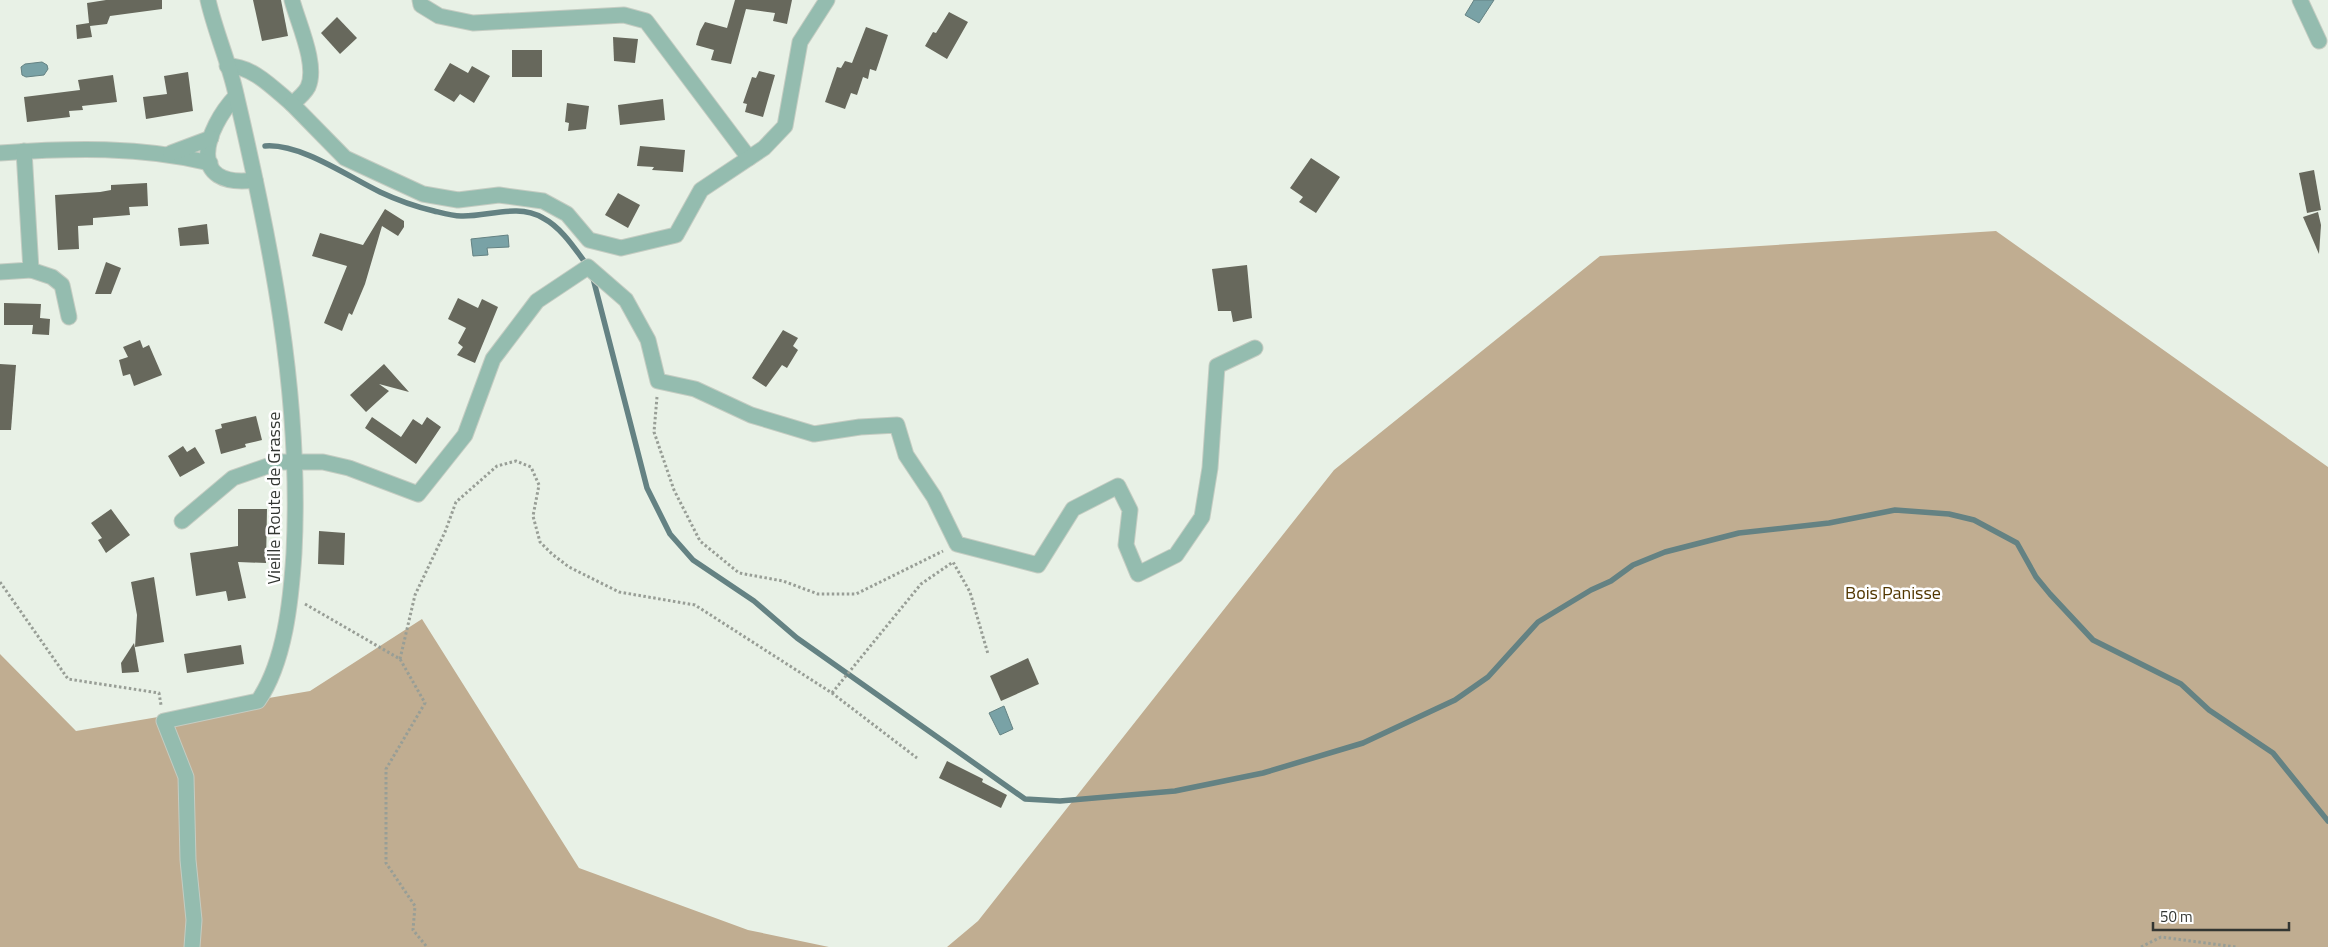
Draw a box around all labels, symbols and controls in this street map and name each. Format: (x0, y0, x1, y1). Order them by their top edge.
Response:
street label: Vieille Route de Grasse (260, 412, 287, 584)
park label: Bois Panisse (1845, 579, 1941, 606)
scale bar (2153, 900, 2289, 932)
text: 50 m (2160, 905, 2193, 928)

